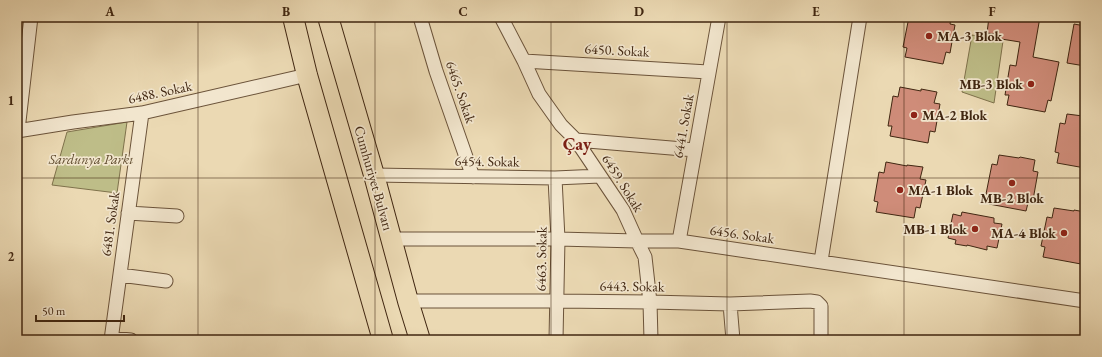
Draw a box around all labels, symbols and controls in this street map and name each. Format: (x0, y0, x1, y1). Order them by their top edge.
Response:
text: A (104, 3, 115, 20)
text: B (282, 3, 290, 20)
text: C (458, 3, 468, 20)
text: D (634, 3, 644, 20)
text: E (812, 3, 820, 20)
text: F (988, 3, 996, 20)
place label: MA-3 Blok (937, 27, 1002, 45)
marker: MA-3 Blok (924, 31, 934, 41)
street label: 6450. Sokak (584, 39, 650, 61)
street label: 6465. Sokak (442, 58, 480, 126)
place label: MB-3 Blok (959, 75, 1023, 93)
street label: 6488. Sokak (126, 76, 194, 108)
marker: MB-3 Blok (1026, 79, 1036, 89)
text: 1 (8, 92, 15, 109)
street label: 6441. Sokak (669, 92, 698, 159)
place label: MA-2 Blok (922, 106, 987, 124)
marker: MA-2 Blok (909, 110, 919, 120)
street label: Cumhuriyet Bulvarı (350, 124, 398, 233)
district label: Çay (563, 132, 592, 155)
park label: Sardunya Parkı (48, 150, 133, 168)
street label: 6454. Sokak (454, 151, 520, 171)
street label: 6459. Sokak (598, 151, 648, 216)
marker: MB-2 Blok (1007, 178, 1017, 188)
place label: MA-1 Blok (908, 181, 973, 199)
marker: MA-1 Blok (895, 185, 905, 195)
place label: MB-2 Blok (980, 189, 1044, 207)
street label: 6481. Sokak (97, 190, 123, 257)
place label: MB-1 Blok (903, 220, 967, 238)
street label: 6456. Sokak (709, 221, 776, 247)
marker: MB-1 Blok (970, 224, 980, 234)
place label: MA-4 Blok (991, 224, 1056, 242)
street label: 6463. Sokak (531, 226, 551, 292)
marker: MA-4 Blok (1059, 228, 1069, 238)
text: 2 (8, 248, 15, 265)
street label: 6443. Sokak (599, 276, 665, 296)
scale bar (36, 297, 124, 323)
text: 50 m (42, 303, 66, 319)

